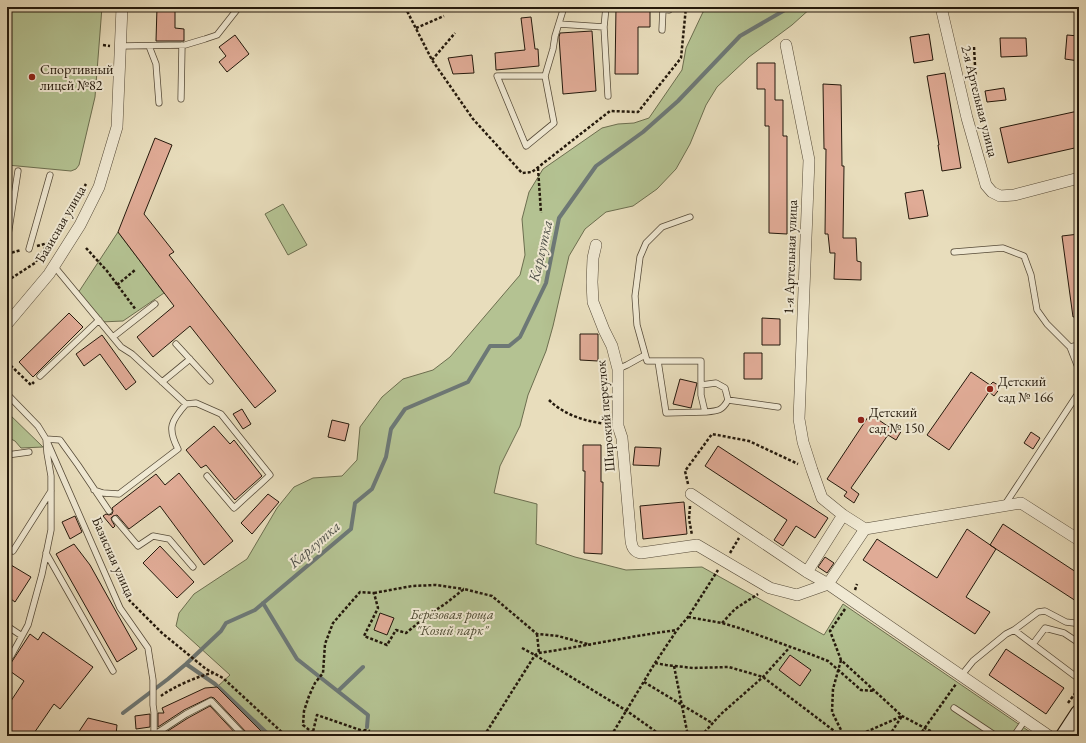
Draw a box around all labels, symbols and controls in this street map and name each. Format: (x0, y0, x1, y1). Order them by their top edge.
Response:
street label: 2-я Артельная улица (957, 43, 1003, 159)
place label: Спортивный лицей №82 (40, 60, 114, 94)
marker: Спортивный лицей №82 (27, 72, 37, 82)
street label: Базисная улица (31, 182, 90, 266)
street label: 1-я Артельная улица (779, 199, 801, 315)
water label: Карлутка (523, 218, 556, 285)
street label: Широкий переулок (591, 359, 619, 472)
place label: Детский сад № 166 (998, 372, 1054, 406)
marker: Детский сад № 166 (985, 384, 995, 394)
place label: Детский сад № 150 (869, 403, 925, 437)
marker: Детский сад № 150 (856, 415, 866, 425)
street label: Базисная улица (88, 514, 140, 601)
water label: Карлутка (283, 516, 344, 572)
park label: Берёзовая роща "Козий парк" (409, 605, 494, 639)

